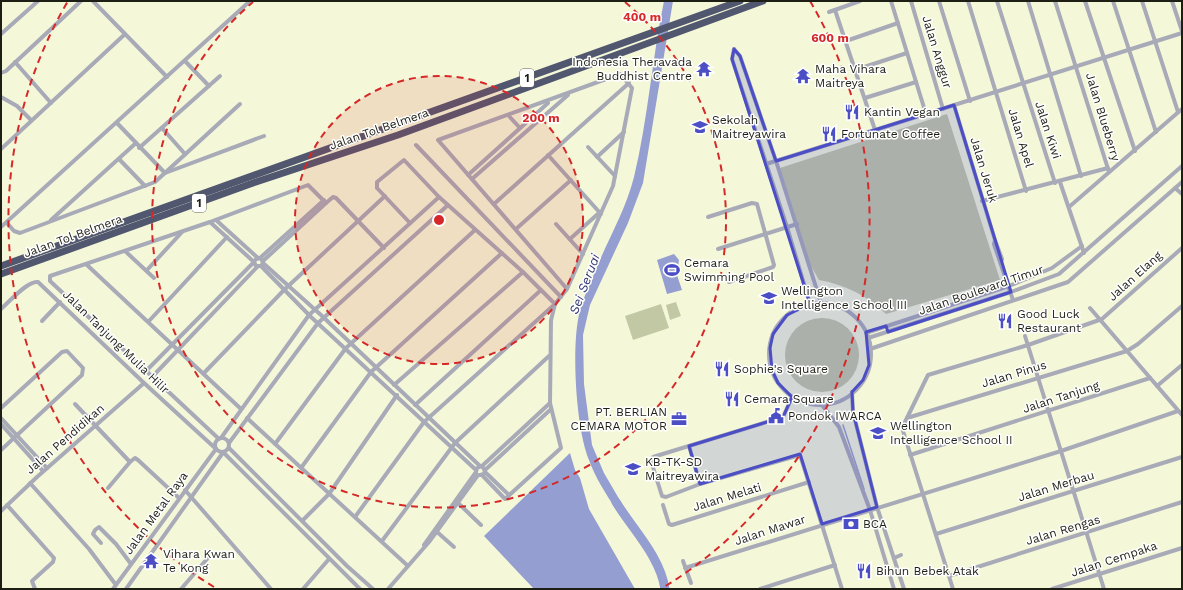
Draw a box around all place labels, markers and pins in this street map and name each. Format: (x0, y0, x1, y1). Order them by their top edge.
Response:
place label: Indonesia Theravada Buddhist Centre (572, 55, 692, 83)
temple icon: Indonesia Theravada Buddhist Centre (695, 60, 713, 78)
place label: Maha Vihara Maitreya (815, 62, 887, 90)
temple icon: Maha Vihara Maitreya (794, 67, 812, 85)
restaurant icon: Kantin Vegan (843, 103, 861, 121)
place label: Kantin Vegan (864, 105, 940, 119)
place label: Sekolah Maitreyawira (712, 113, 786, 141)
school or university icon: Sekolah Maitreyawira (691, 118, 709, 136)
restaurant icon: Fortunate Coffee (820, 125, 838, 143)
place label: Fortunate Coffee (841, 127, 940, 141)
centre of rings (432, 213, 446, 227)
place label: Cemara Swimming Pool (684, 256, 774, 284)
sports icon: Cemara Swimming Pool (663, 261, 681, 279)
place label: Wellington Intelligence School III (781, 284, 907, 312)
school or university icon: Wellington Intelligence School III (760, 289, 778, 307)
place label: Good Luck Restaurant (1017, 307, 1081, 335)
restaurant icon: Good Luck Restaurant (996, 312, 1014, 330)
restaurant icon: Sophie's Square (713, 360, 731, 378)
place label: Sophie's Square (734, 362, 828, 376)
restaurant icon: Cemara Square (723, 390, 741, 408)
place label: Cemara Square (744, 392, 834, 406)
place label: PT. BERLIAN CEMARA MOTOR (571, 405, 667, 433)
public building icon: Pondok IWARCA (767, 407, 785, 425)
place label: Pondok IWARCA (788, 409, 882, 423)
office icon: PT. BERLIAN CEMARA MOTOR (670, 410, 688, 428)
place label: Wellington Intelligence School II (890, 419, 1013, 447)
school or university icon: Wellington Intelligence School II (869, 424, 887, 442)
place label: KB-TK-SD Maitreyawira (645, 455, 719, 483)
school or university icon: KB-TK-SD Maitreyawira (624, 460, 642, 478)
bank icon: BCA (842, 515, 860, 533)
place label: BCA (863, 517, 887, 531)
place label: Vihara Kwan Te Kong (163, 547, 235, 575)
temple icon: Vihara Kwan Te Kong (142, 552, 160, 570)
restaurant icon: Bihun Bebek Atak (855, 562, 873, 580)
place label: Bihun Bebek Atak (876, 564, 979, 578)

